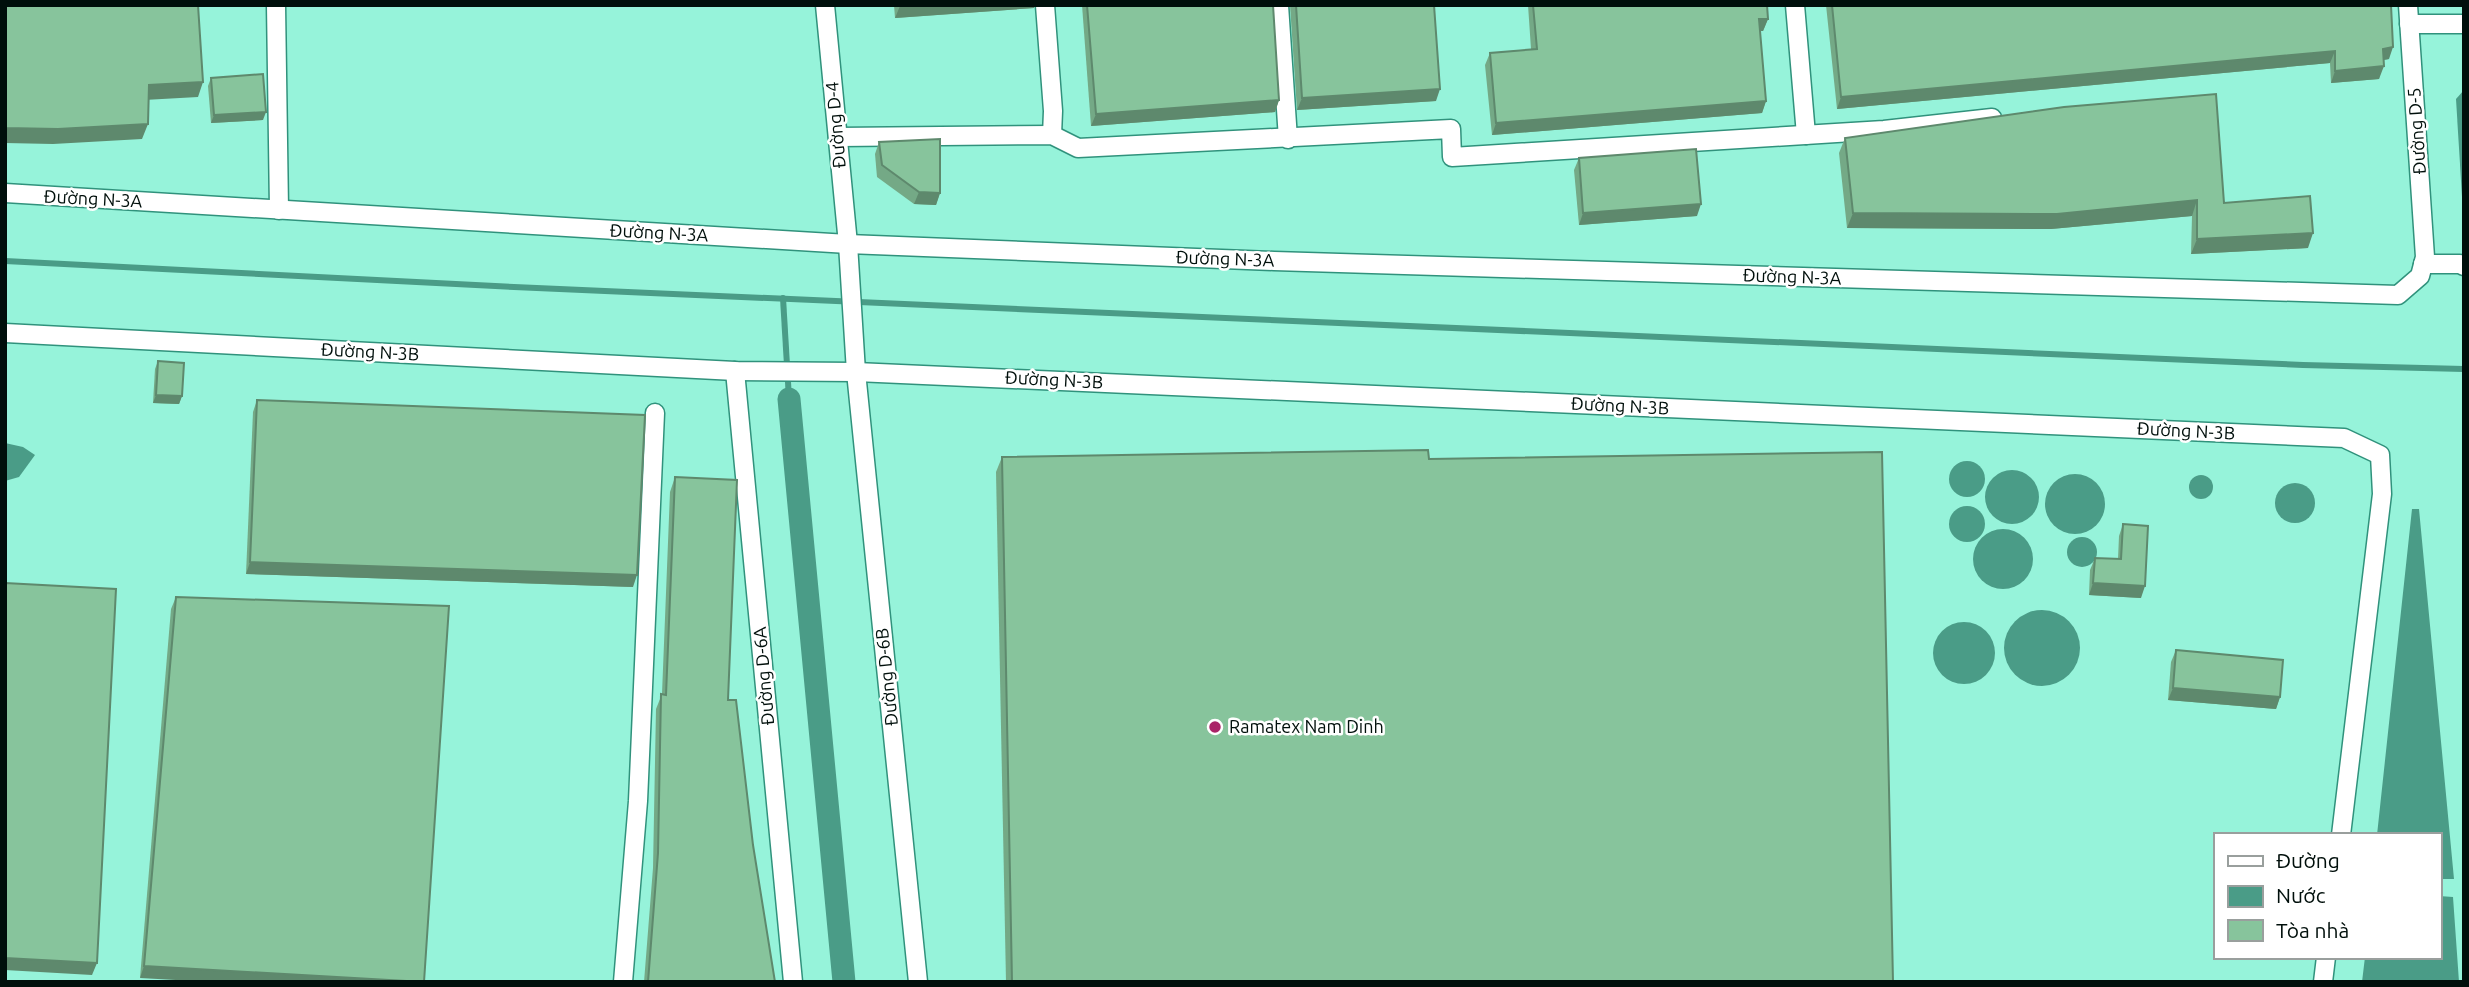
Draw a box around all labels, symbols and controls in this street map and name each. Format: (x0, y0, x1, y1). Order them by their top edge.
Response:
street label: Đường D-4 (821, 81, 849, 169)
street label: Đường D-5 (2403, 87, 2429, 175)
street label: Đường N-3A (43, 185, 143, 211)
street label: Đường N-3A (609, 219, 709, 245)
street label: Đường N-3A (1175, 246, 1275, 270)
street label: Đường N-3A (1742, 264, 1842, 288)
street label: Đường N-3B (320, 338, 420, 364)
street label: Đường N-3B (1004, 366, 1104, 392)
street label: Đường N-3B (1570, 392, 1670, 418)
street label: Đường N-3B (2136, 417, 2236, 443)
street label: Đường D-6A (749, 626, 777, 726)
street label: Đường D-6B (871, 627, 901, 727)
place label: Ramatex Nam Dinh (1229, 716, 1384, 736)
marker: Ramatex Nam Dinh (1207, 719, 1223, 735)
legend (2214, 833, 2441, 959)
text: Đường (2276, 848, 2340, 872)
text: Nước (2276, 883, 2326, 907)
text: Tòa nhà (2276, 918, 2349, 942)

